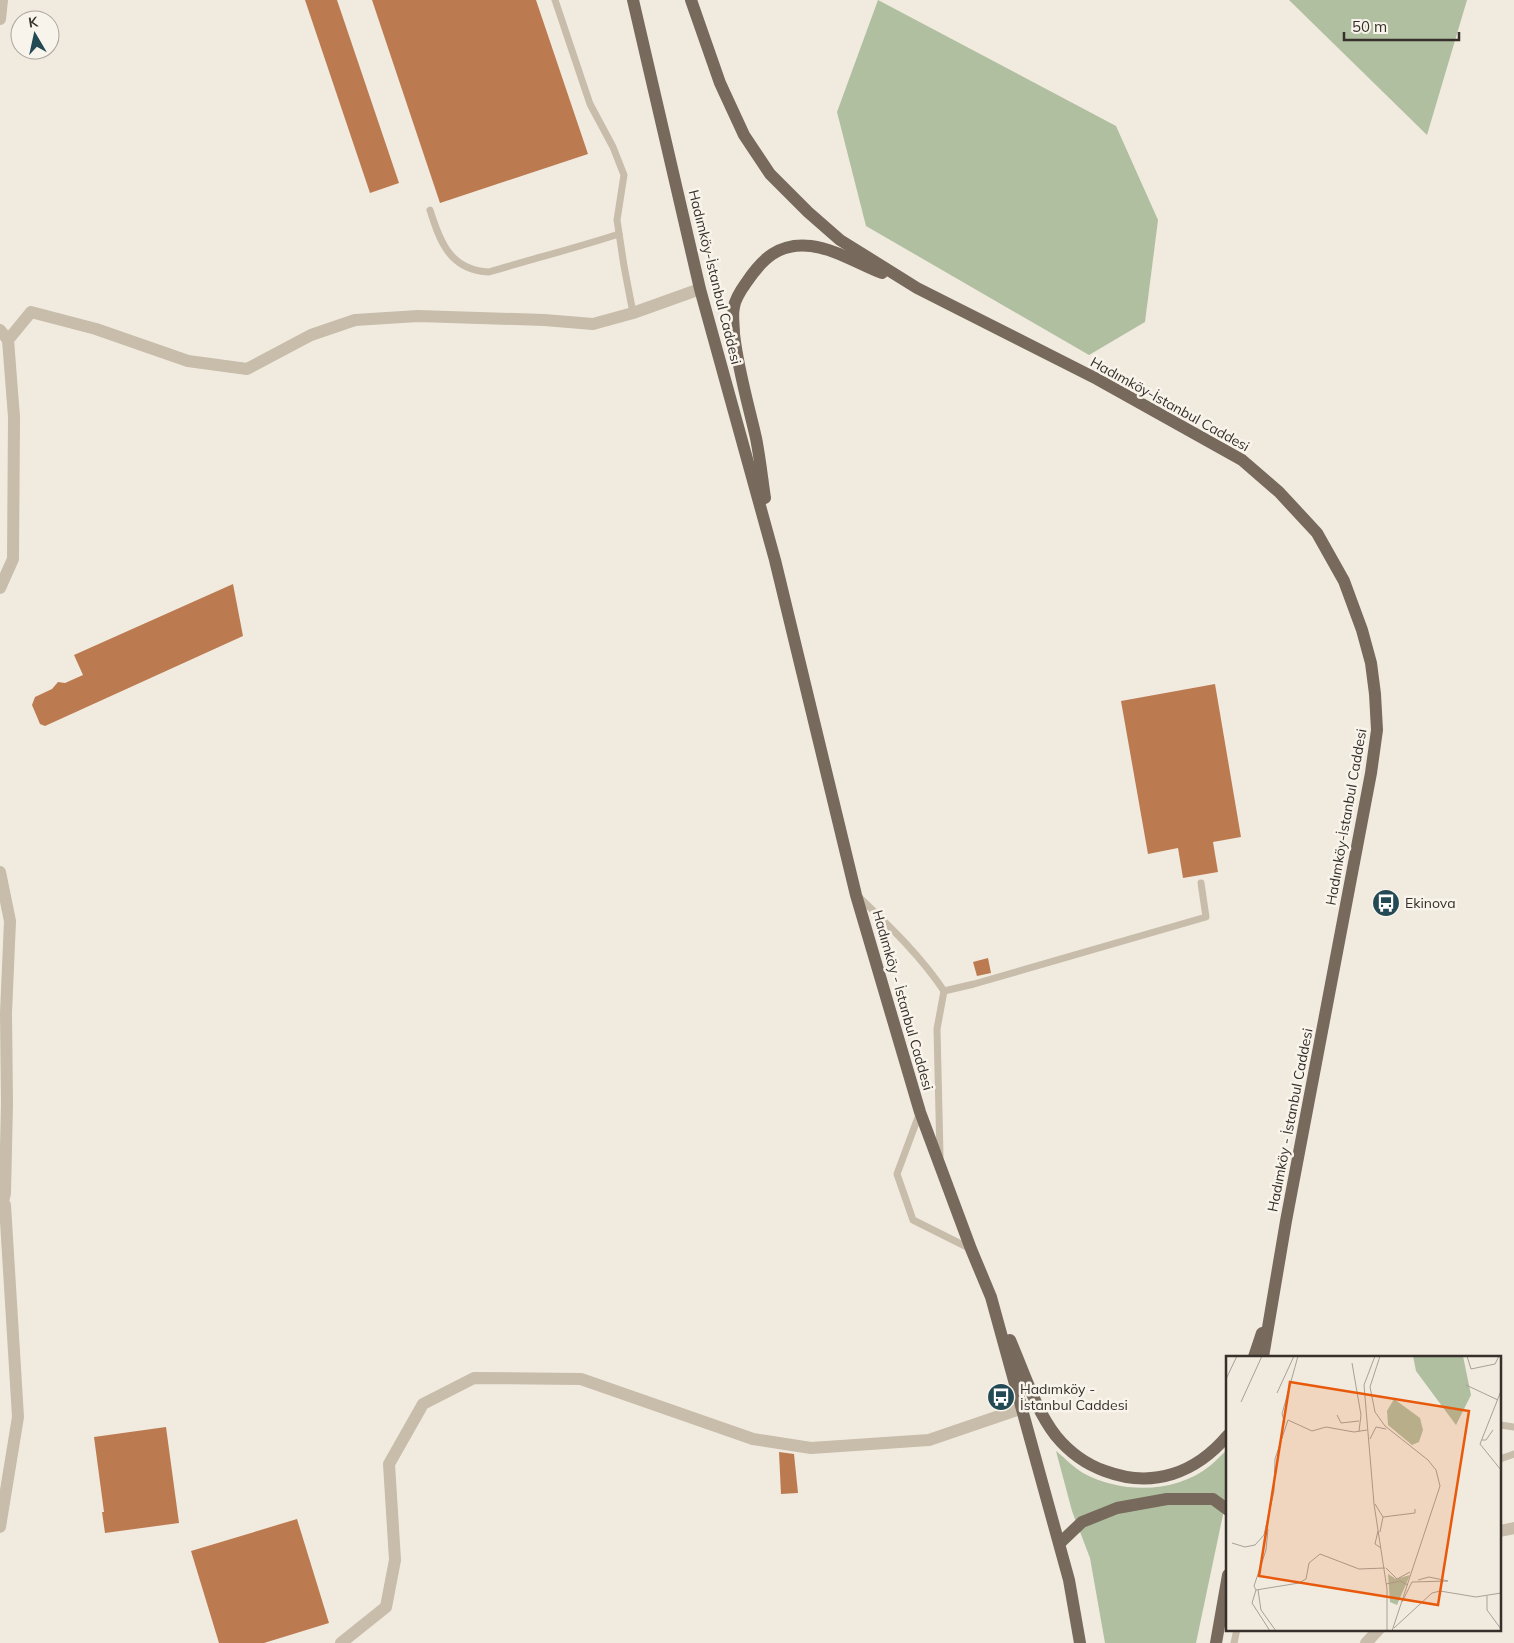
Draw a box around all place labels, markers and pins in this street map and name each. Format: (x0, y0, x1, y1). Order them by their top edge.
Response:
bus stop icon: Ekinova (1371, 888, 1401, 918)
place label: Ekinova (1405, 894, 1456, 912)
place label: Hadımköy - İstanbul Caddesi (1020, 1380, 1128, 1414)
bus stop icon: Hadımköy - İstanbul Caddesi (986, 1382, 1016, 1412)

